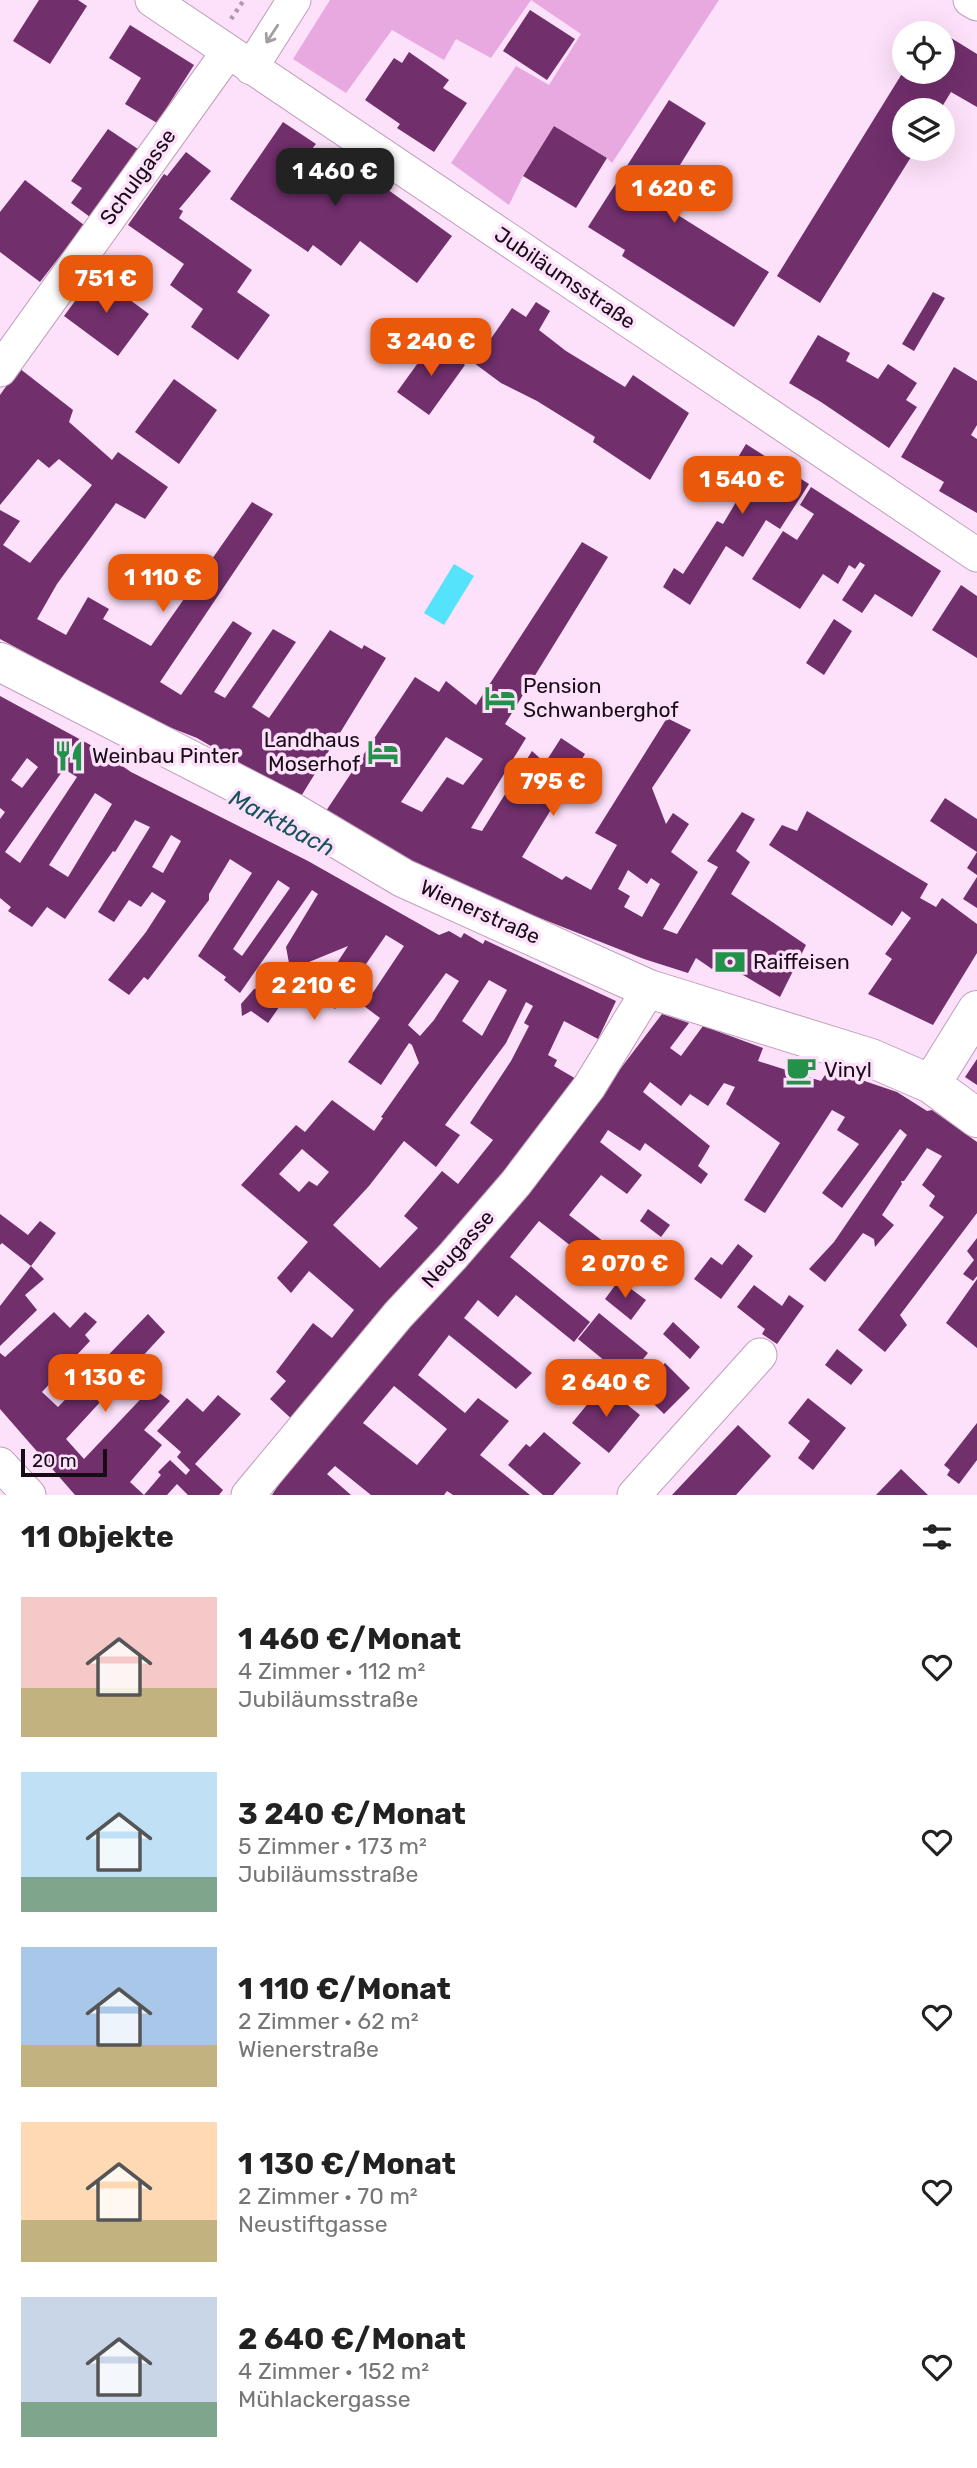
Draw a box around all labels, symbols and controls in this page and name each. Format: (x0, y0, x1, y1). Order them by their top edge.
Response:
map controls (892, 21, 955, 161)
button: locate (892, 21, 955, 84)
one-way arrow (264, 23, 278, 43)
button: layers (892, 98, 955, 161)
street label: Schulgasse (94, 124, 181, 230)
pin: 1 460 € (270, 148, 400, 208)
text: 1 460 € (292, 157, 378, 185)
pin: 1 620 € (609, 166, 739, 225)
text: 1 620 € (632, 174, 716, 202)
street label: Jubiläumsstraße (490, 221, 641, 334)
pin: 751 € (57, 256, 155, 315)
text: 751 € (75, 264, 137, 292)
pin: 3 240 € (366, 318, 496, 378)
text: 3 240 € (386, 327, 476, 355)
pin: 1 540 € (677, 456, 807, 516)
text: 1 540 € (699, 465, 785, 493)
pin: 1 110 € (98, 554, 228, 614)
text: 1 110 € (124, 563, 202, 591)
place label: Pension Schwanberghof (523, 673, 678, 722)
hotel icon: Pension Schwanberghof (483, 681, 517, 715)
place label: Landhaus Moserhof (264, 727, 360, 776)
hotel icon: Landhaus Moserhof (366, 735, 400, 769)
restaurant icon: Weinbau Pinter (52, 739, 86, 773)
place label: Weinbau Pinter (92, 743, 239, 768)
pin: 795 € (504, 758, 602, 818)
text: 795 € (520, 767, 586, 795)
water label: Marktbach (225, 784, 339, 862)
street label: Wienerstraße (416, 874, 544, 949)
bank icon: Raiffeisen (713, 945, 747, 979)
place label: Raiffeisen (753, 949, 850, 974)
pin: 2 210 € (249, 962, 379, 1022)
text: 2 210 € (272, 971, 356, 999)
cafe icon: Vinyl (784, 1053, 818, 1087)
place label: Vinyl (824, 1057, 872, 1082)
street label: Neugasse (416, 1205, 499, 1293)
pin: 2 070 € (560, 1240, 690, 1300)
text: 2 070 € (581, 1249, 669, 1277)
pin: 1 130 € (40, 1354, 170, 1414)
pin: 2 640 € (541, 1360, 671, 1419)
text: 1 130 € (64, 1363, 146, 1391)
text: 2 640 € (561, 1368, 651, 1396)
scale bar (21, 1446, 107, 1478)
text: 20 m (32, 1449, 77, 1472)
icon: filters (918, 1518, 956, 1556)
text: 11 Objekte (21, 1519, 174, 1555)
text: 1 460 €/Monat (238, 1621, 461, 1657)
icon: home (77, 1625, 161, 1709)
icon: heart (918, 1648, 956, 1686)
text: 4 Zimmer · 112 m² (238, 1657, 425, 1685)
text: Jubiläumsstraße (238, 1685, 418, 1713)
text: 3 240 €/Monat (238, 1796, 466, 1832)
icon: home (77, 1800, 161, 1884)
icon: heart (918, 1823, 956, 1861)
text: 5 Zimmer · 173 m² (238, 1832, 427, 1860)
text: Jubiläumsstraße (238, 1860, 418, 1888)
text: 1 110 €/Monat (238, 1971, 451, 2007)
icon: home (77, 1975, 161, 2059)
icon: heart (918, 1998, 956, 2036)
text: 2 Zimmer · 62 m² (238, 2007, 419, 2035)
text: Wienerstraße (238, 2035, 379, 2063)
text: 1 130 €/Monat (238, 2146, 456, 2182)
icon: home (77, 2150, 161, 2234)
icon: heart (918, 2173, 956, 2211)
text: 2 Zimmer · 70 m² (238, 2182, 418, 2210)
text: Neustiftgasse (238, 2210, 388, 2238)
text: 2 640 €/Monat (238, 2321, 466, 2357)
icon: home (77, 2325, 161, 2409)
icon: heart (918, 2348, 956, 2386)
text: 4 Zimmer · 152 m² (238, 2357, 429, 2385)
text: Mühlackergasse (238, 2385, 411, 2413)

